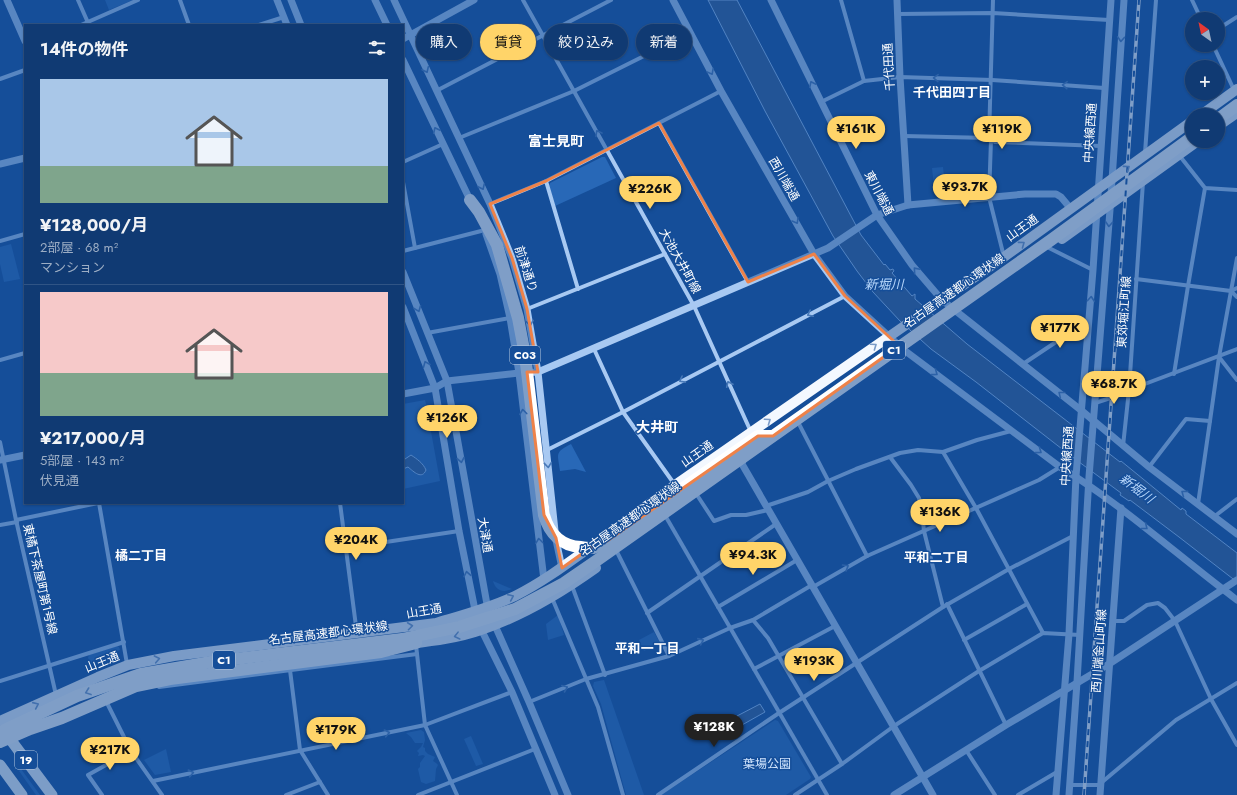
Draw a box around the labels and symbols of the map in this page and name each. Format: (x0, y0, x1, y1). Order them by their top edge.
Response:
north arrow (1185, 12, 1225, 52)
one-way arrow (1117, 36, 1126, 42)
street label: 千代田通 (879, 43, 899, 91)
one-way arrow (421, 65, 429, 73)
one-way arrow (706, 67, 713, 75)
one-way arrow (933, 74, 939, 83)
one-way arrow (810, 81, 817, 88)
one-way arrow (1062, 81, 1068, 89)
district label: 千代田四丁目 (913, 83, 991, 102)
street label: 中央線西通 (1079, 102, 1101, 164)
pin: ¥161K (828, 116, 884, 150)
pin: ¥119K (974, 116, 1030, 150)
one-way arrow (433, 126, 441, 134)
one-way arrow (595, 130, 602, 137)
district label: 富士見町 (528, 131, 584, 151)
street label: 西川端通 (764, 154, 804, 204)
one-way arrow (1123, 165, 1130, 173)
street label: 東川端通 (860, 168, 898, 218)
pin: ¥93.7K (932, 174, 998, 208)
pin: ¥226K (622, 176, 678, 210)
one-way arrow (477, 183, 485, 191)
street label: 山王通 (1002, 210, 1042, 246)
one-way arrow (791, 217, 798, 224)
one-way arrow (1104, 221, 1113, 227)
street label: 大池大井町線 (655, 225, 705, 297)
one-way arrow (1017, 242, 1024, 249)
street label: 前津通り (510, 243, 542, 295)
street label: 名古屋高速都心環状線 (900, 249, 1008, 333)
one-way arrow (914, 268, 921, 275)
water label: 新堀川 (864, 275, 905, 294)
street label: 東郊堀江町線 (1113, 275, 1135, 349)
one-way arrow (1086, 296, 1095, 302)
one-way arrow (413, 305, 421, 312)
one-way arrow (807, 309, 814, 316)
pin: ¥177K (1032, 315, 1088, 349)
one-way arrow (525, 319, 533, 326)
road number: C1 (883, 341, 905, 359)
one-way arrow (870, 344, 877, 351)
road number: C03 (510, 346, 540, 364)
one-way arrow (423, 361, 431, 369)
one-way arrow (930, 369, 937, 376)
pin: ¥68.7K (1081, 371, 1147, 405)
one-way arrow (679, 375, 687, 383)
one-way arrow (726, 381, 734, 389)
one-way arrow (1058, 392, 1065, 399)
pin: ¥126K (419, 405, 475, 439)
one-way arrow (519, 409, 528, 415)
district label: 大井町 (636, 417, 678, 437)
one-way arrow (764, 418, 771, 426)
street label: 中央線西通 (1056, 425, 1078, 487)
street label: 山王通 (677, 436, 717, 472)
one-way arrow (1035, 446, 1042, 454)
one-way arrow (456, 457, 464, 463)
one-way arrow (544, 462, 553, 468)
water label: 新堀川 (1115, 469, 1160, 509)
street label: 名古屋高速都心環状線 (576, 477, 684, 561)
one-way arrow (1181, 491, 1188, 498)
pin: ¥136K (912, 499, 968, 533)
street label: 大津通 (473, 516, 497, 554)
street label: 東橘下茶屋町第1号線 (18, 522, 62, 636)
one-way arrow (1140, 522, 1147, 529)
pin: ¥204K (328, 527, 384, 561)
one-way arrow (535, 538, 544, 544)
pin: ¥94.3K (720, 542, 786, 576)
district label: 橘二丁目 (115, 546, 167, 565)
district label: 平和二丁目 (903, 548, 969, 567)
one-way arrow (842, 565, 849, 572)
one-way arrow (464, 571, 472, 577)
one-way arrow (507, 594, 514, 602)
street label: 山王通 (405, 599, 443, 623)
street label: 西川端金山町線 (1087, 608, 1111, 694)
street label: 名古屋高速都心環状線 (267, 617, 389, 649)
one-way arrow (407, 622, 414, 631)
one-way arrow (454, 632, 461, 640)
one-way arrow (697, 638, 705, 646)
district label: 平和一丁目 (614, 639, 680, 658)
street label: 山王通 (82, 647, 122, 677)
pin: ¥193K (786, 648, 842, 682)
road number: C1 (213, 651, 235, 669)
one-way arrow (154, 656, 160, 664)
one-way arrow (562, 684, 569, 692)
one-way arrow (85, 687, 92, 695)
one-way arrow (31, 702, 39, 710)
pin: ¥128K (686, 714, 742, 748)
pin: ¥179K (308, 717, 364, 751)
one-way arrow (384, 729, 390, 737)
pin: ¥217K (82, 737, 138, 771)
road number: 19 (15, 751, 37, 769)
park label: 葉場公園 (743, 755, 791, 773)
one-way arrow (188, 770, 194, 778)

